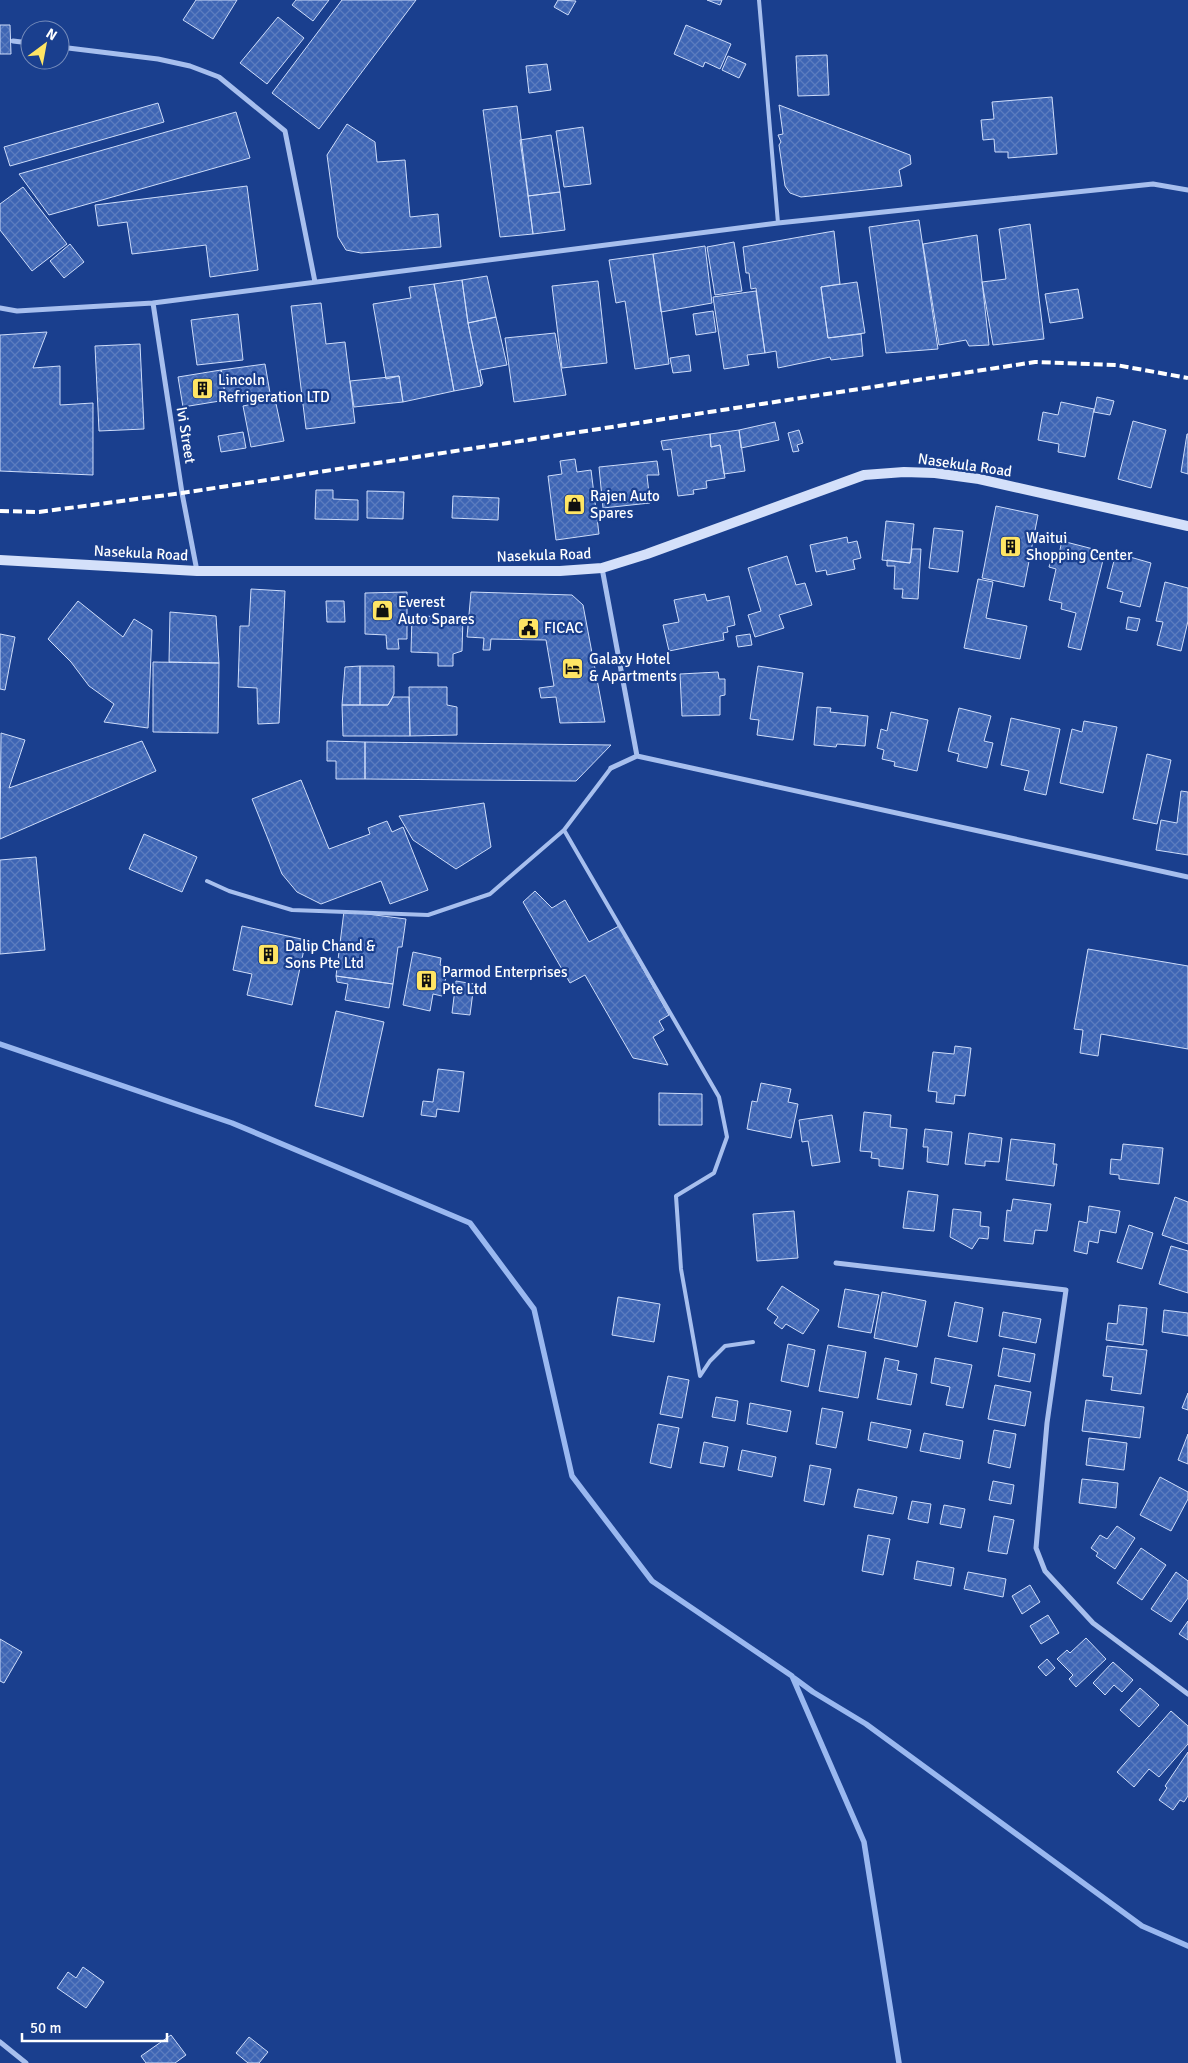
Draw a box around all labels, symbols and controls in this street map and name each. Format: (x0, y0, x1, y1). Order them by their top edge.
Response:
north arrow (20, 20, 70, 70)
text: N (43, 25, 60, 44)
place label: Lincoln Refrigeration LTD (218, 371, 330, 406)
building icon: Lincoln Refrigeration LTD (190, 377, 214, 401)
street label: Ivi Street (173, 405, 199, 465)
street label: Nasekula Road (917, 449, 1013, 481)
place label: Rajen Auto Spares (590, 487, 660, 522)
shop icon: Rajen Auto Spares (562, 493, 586, 517)
place label: Waitui Shopping Center (1026, 529, 1133, 564)
building icon: Waitui Shopping Center (998, 535, 1022, 559)
street label: Nasekula Road (93, 542, 189, 564)
street label: Nasekula Road (496, 544, 592, 566)
place label: Everest Auto Spares (398, 593, 475, 628)
shop icon: Everest Auto Spares (370, 599, 394, 623)
public building icon: FICAC (516, 616, 540, 640)
place label: FICAC (544, 619, 583, 637)
place label: Galaxy Hotel & Apartments (589, 650, 677, 685)
hotel icon: Galaxy Hotel & Apartments (561, 656, 585, 680)
place label: Dalip Chand & Sons Pte Ltd (285, 937, 376, 972)
building icon: Dalip Chand & Sons Pte Ltd (257, 943, 281, 967)
place label: Parmod Enterprises Pte Ltd (442, 963, 568, 998)
building icon: Parmod Enterprises Pte Ltd (414, 969, 438, 993)
scale bar (22, 2010, 168, 2042)
text: 50 m (30, 2019, 61, 2037)

